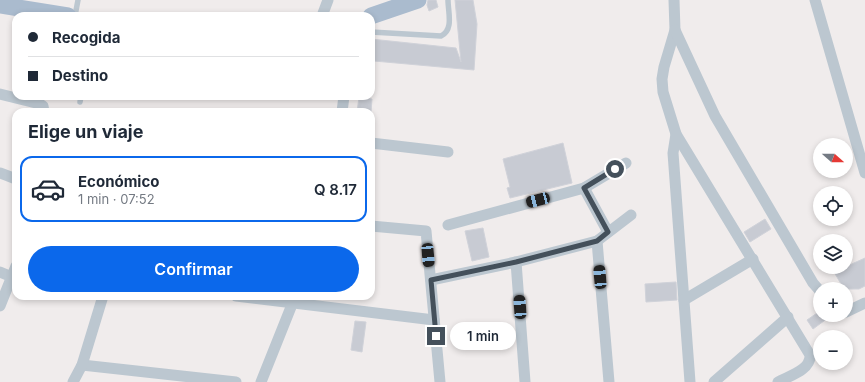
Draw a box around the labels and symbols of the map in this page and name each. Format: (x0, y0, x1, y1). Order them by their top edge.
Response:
north arrow (813, 138, 853, 178)
route start (606, 160, 624, 178)
car (525, 191, 551, 209)
car (421, 243, 435, 267)
car (593, 265, 607, 289)
car (513, 295, 527, 319)
callout: 1 min (450, 322, 516, 350)
route end (427, 327, 445, 345)

